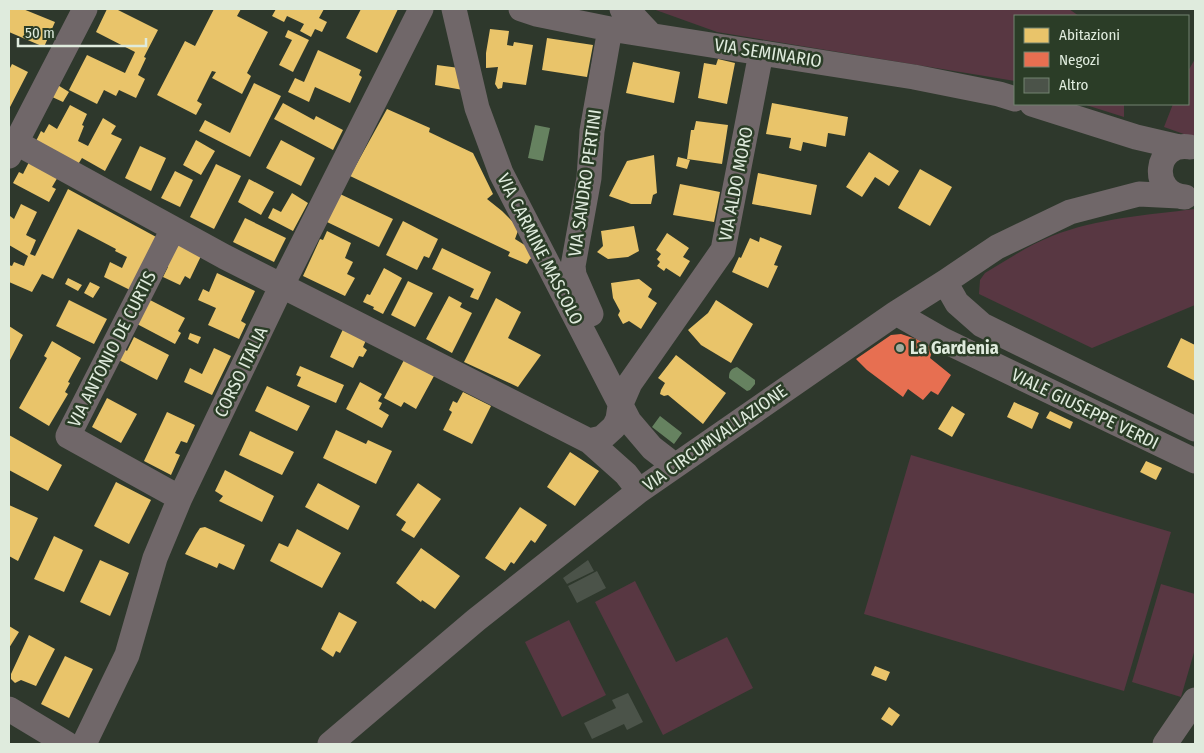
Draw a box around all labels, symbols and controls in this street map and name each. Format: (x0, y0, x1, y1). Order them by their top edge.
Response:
scale bar (18, 15, 145, 47)
legend (1014, 15, 1189, 105)
text: 50 m (25, 24, 55, 42)
text: Abitazioni (1059, 26, 1120, 44)
street label: VIA SEMINARIO (713, 34, 823, 72)
text: Negozi (1059, 51, 1100, 69)
text: Altro (1059, 76, 1089, 94)
street label: VIA SANDRO PERTINI (564, 108, 606, 258)
street label: VIA ALDO MORO (714, 125, 758, 243)
street label: VIA CARMINE MASCOLO (492, 170, 588, 328)
street label: VIA ANTONIO DE CURTIS (63, 267, 161, 431)
street label: CORSO ITALIA (210, 323, 273, 421)
place label: La Gardenia (910, 337, 999, 359)
marker: La Gardenia (894, 342, 906, 354)
street label: VIALE GIUSEPPE VERDI (1008, 364, 1162, 454)
street label: VIA CIRCUMVALLAZIONE (639, 380, 791, 496)

